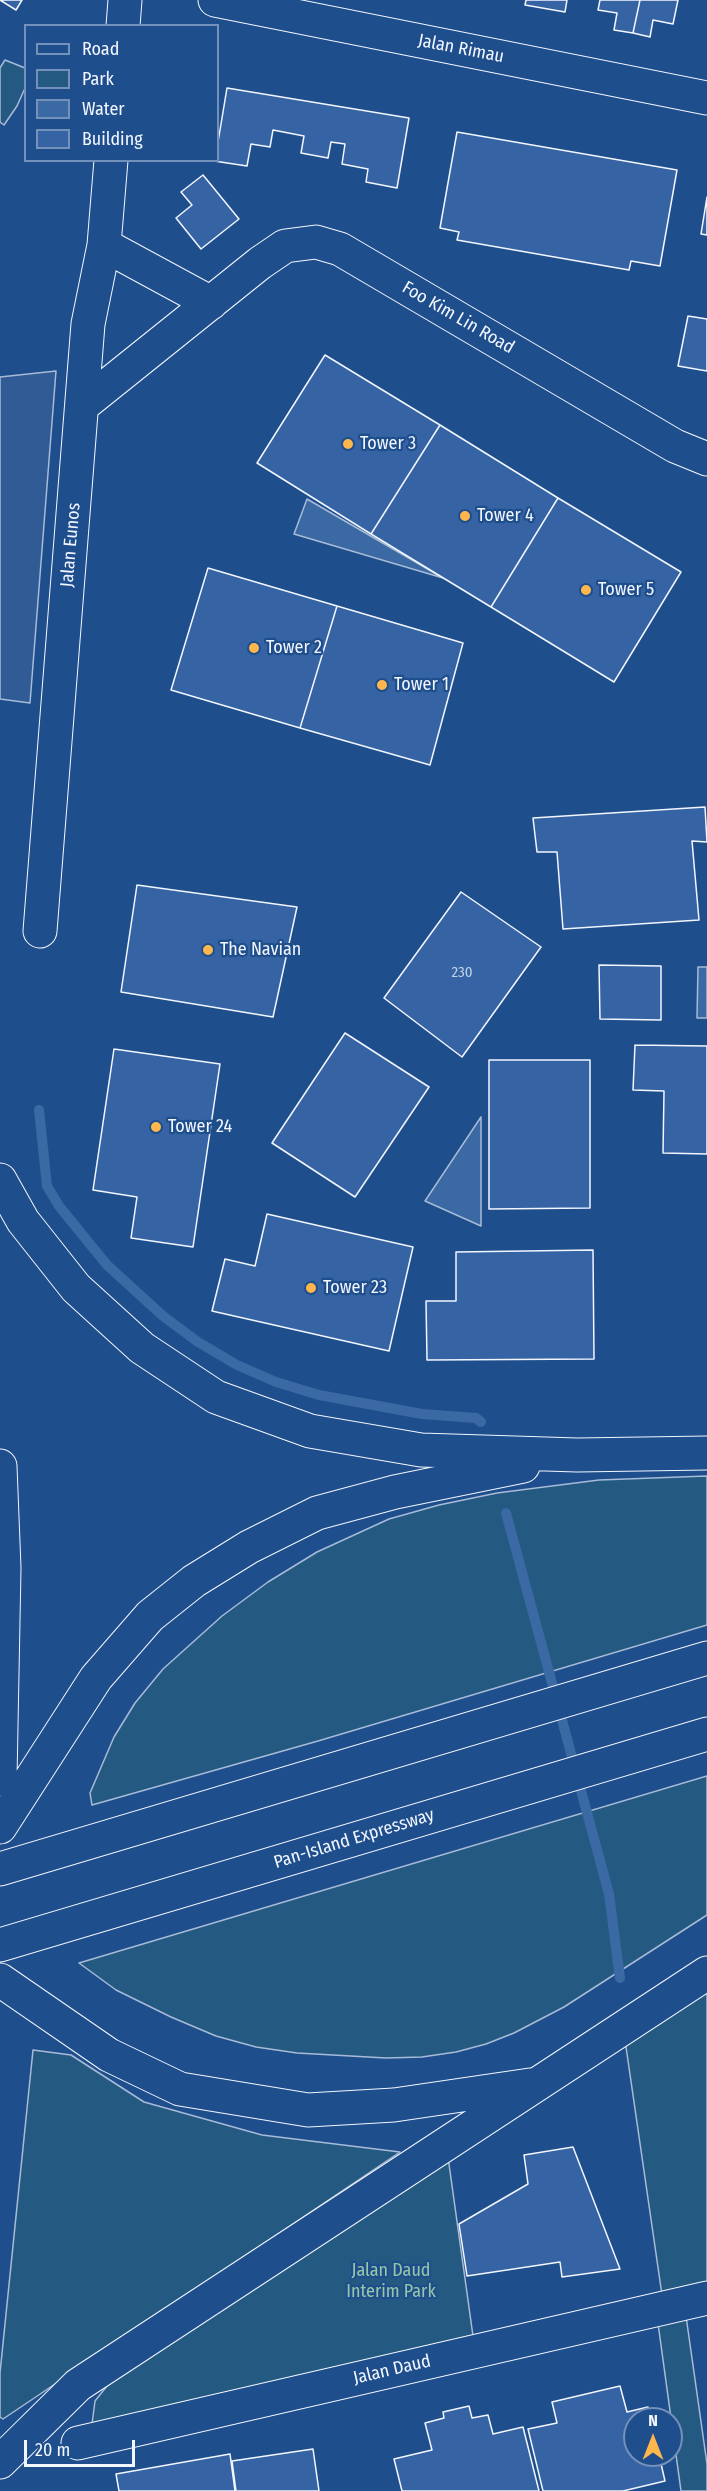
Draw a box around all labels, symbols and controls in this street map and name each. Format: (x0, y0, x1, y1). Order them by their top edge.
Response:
legend (24, 24, 219, 162)
street label: Jalan Rimau (416, 30, 506, 68)
text: Road (82, 38, 119, 60)
text: Park (82, 68, 114, 90)
text: Water (82, 98, 125, 120)
text: Building (82, 128, 143, 150)
street label: Foo Kim Lin Road (398, 277, 518, 359)
place label: Tower 3 (360, 433, 416, 455)
marker: Tower 3 (341, 437, 355, 451)
street label: Jalan Eunos (57, 502, 85, 588)
place label: Tower 4 (477, 505, 534, 527)
marker: Tower 4 (458, 509, 472, 523)
place label: Tower 5 (598, 579, 654, 601)
marker: Tower 5 (579, 583, 593, 597)
place label: Tower 2 (266, 637, 322, 659)
marker: Tower 2 (247, 641, 261, 655)
place label: Tower 1 (394, 674, 449, 696)
marker: Tower 1 (375, 678, 389, 692)
place label: The Navian (220, 939, 301, 961)
marker: The Navian (201, 943, 215, 957)
house number: 230 (451, 964, 473, 982)
place label: Tower 24 (168, 1116, 232, 1138)
marker: Tower 24 (149, 1120, 163, 1134)
place label: Tower 23 (323, 1277, 387, 1299)
marker: Tower 23 (304, 1281, 318, 1295)
street label: Pan-Island Expressway (271, 1804, 437, 1874)
park label: Jalan Daud Interim Park (346, 2260, 436, 2302)
street label: Jalan Daud (351, 2351, 433, 2389)
north arrow (623, 2407, 683, 2467)
text: N (648, 2411, 658, 2430)
scale bar (27, 2428, 138, 2466)
text: 20 m (35, 2439, 70, 2461)

